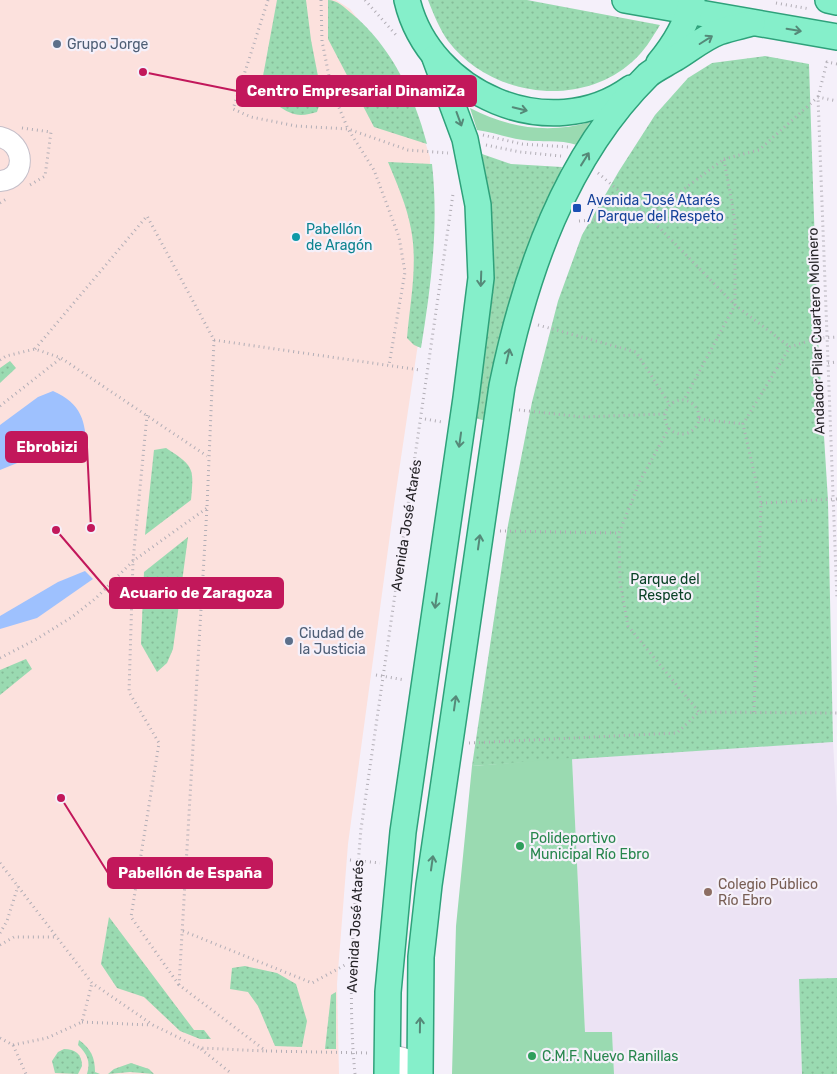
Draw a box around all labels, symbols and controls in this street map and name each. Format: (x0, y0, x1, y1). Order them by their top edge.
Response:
one-way arrow (786, 25, 802, 35)
one-way arrow (699, 35, 713, 45)
place label: Grupo Jorge (67, 36, 149, 53)
marker: Grupo Jorge (51, 38, 63, 50)
callout: Centro Empresarial DinamiZa (237, 76, 476, 106)
text: Centro Empresarial DinamiZa (247, 82, 465, 100)
one-way arrow (511, 105, 527, 114)
one-way arrow (455, 111, 464, 127)
one-way arrow (580, 153, 590, 167)
place label: Avenida José Atarés / Parque del Respeto (587, 192, 724, 225)
marker: Avenida José Atarés / Parque del Respeto (571, 202, 583, 214)
place label: Pabellón de Aragón (306, 221, 372, 254)
street label: Andador Pilar Cuartero Molinero (804, 227, 829, 435)
marker: Pabellón de Aragón (290, 231, 302, 243)
one-way arrow (476, 271, 485, 287)
one-way arrow (504, 348, 513, 364)
callout: Ebrobizi (6, 432, 87, 462)
one-way arrow (454, 432, 464, 448)
text: Ebrobizi (16, 438, 78, 456)
street label: Avenida José Atarés (388, 458, 425, 592)
one-way arrow (474, 534, 484, 550)
park label: Parque del Respeto (630, 571, 700, 604)
callout: Acuario de Zaragoza (110, 578, 283, 608)
text: Acuario de Zaragoza (120, 584, 273, 602)
one-way arrow (431, 593, 441, 609)
place label: Ciudad de la Justicia (299, 625, 366, 658)
marker: Ciudad de la Justicia (283, 635, 295, 647)
one-way arrow (450, 695, 460, 711)
place label: Polideportivo Municipal Río Ebro (530, 830, 650, 863)
marker: Polideportivo Municipal Río Ebro (514, 840, 526, 852)
one-way arrow (427, 856, 437, 872)
callout: Pabellón de España (108, 858, 272, 888)
street label: Avenida José Atarés (344, 859, 367, 993)
text: Pabellón de España (118, 864, 262, 882)
place label: Colegio Público Río Ebro (718, 876, 818, 909)
marker: Colegio Público Río Ebro (702, 886, 714, 898)
one-way arrow (415, 1018, 424, 1034)
place label: C.M.F. Nuevo Ranillas (542, 1048, 678, 1065)
marker: C.M.F. Nuevo Ranillas (526, 1050, 538, 1062)

